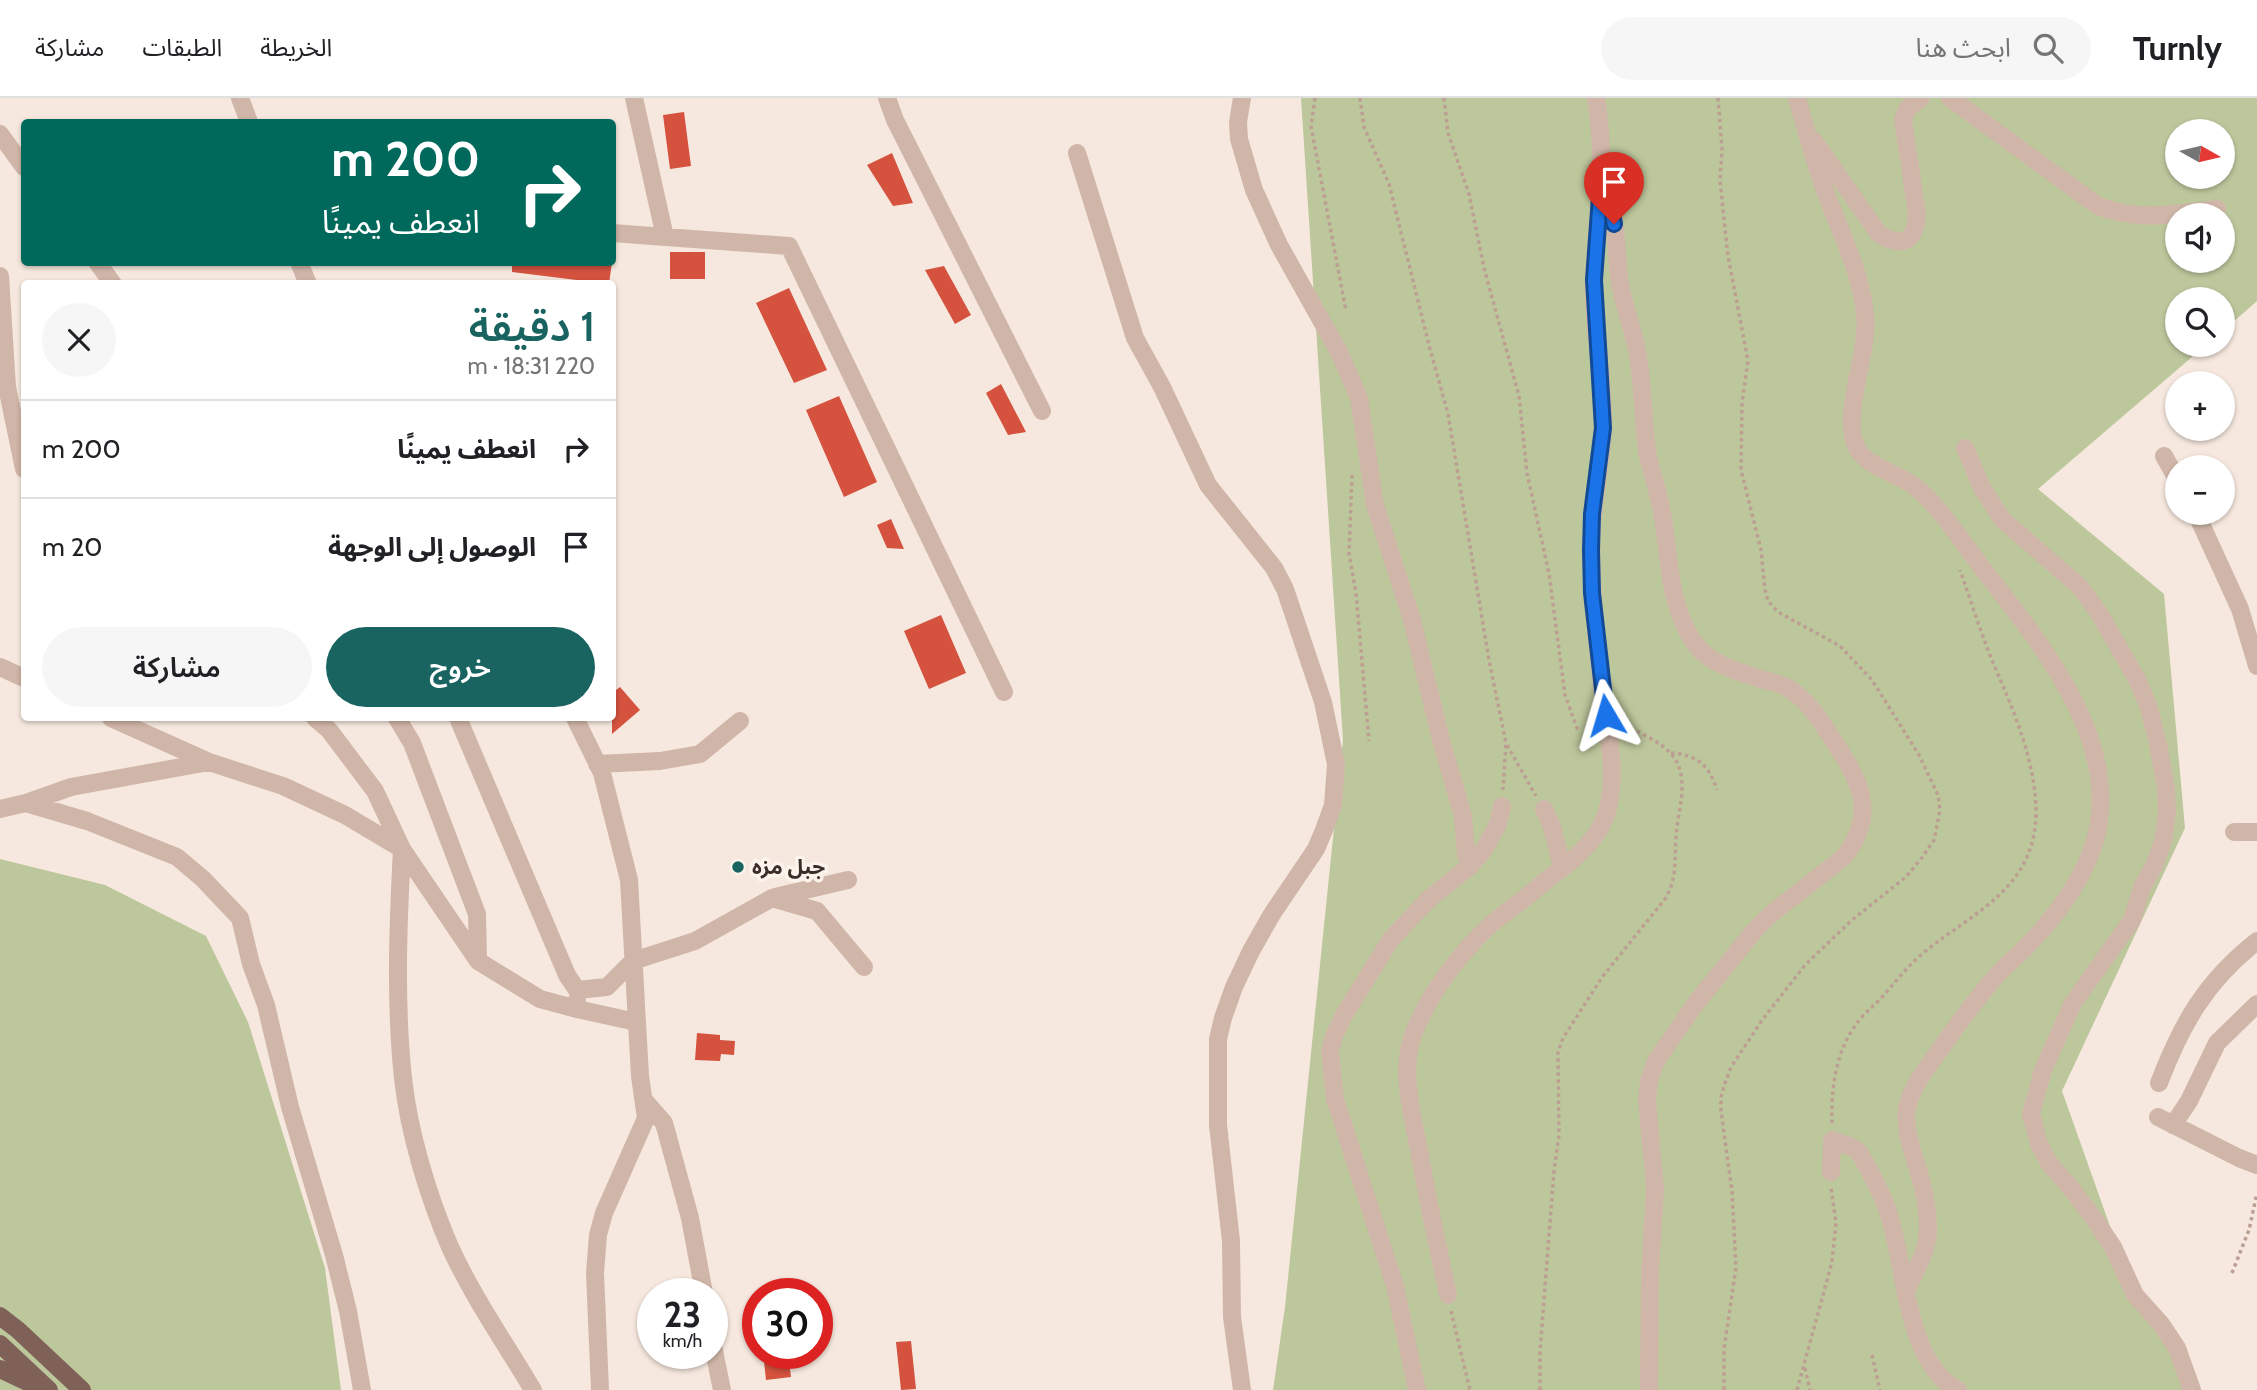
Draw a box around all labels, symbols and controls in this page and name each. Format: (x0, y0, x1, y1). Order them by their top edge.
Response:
search box (1601, 17, 2091, 80)
text: Turnly (2133, 28, 2222, 68)
icon: search (2029, 29, 2067, 67)
text: ابحث هنا (1915, 32, 2011, 64)
text: مشاركة (35, 33, 104, 62)
text: الطبقات (142, 33, 222, 62)
text: الخريطة (260, 33, 332, 62)
north arrow (2165, 119, 2235, 189)
map controls (2165, 119, 2235, 525)
text: 200 m (331, 129, 480, 188)
icon: right (504, 147, 595, 238)
pin (1584, 152, 1644, 224)
icon: arrive (1595, 163, 1633, 201)
text: انعطف يمينًا (322, 202, 480, 241)
button: sound (2165, 203, 2235, 273)
button: search (2165, 287, 2235, 357)
text: 1 دقيقة (469, 300, 595, 352)
button: close (42, 303, 116, 377)
text: 220 m · 18:31 (467, 352, 595, 380)
button: + (2165, 371, 2235, 441)
icon: right (557, 430, 595, 468)
text: 200 m (42, 433, 121, 465)
text: انعطف يمينًا (397, 433, 536, 465)
button: − (2165, 455, 2235, 525)
icon: arrive (557, 528, 595, 566)
text: 20 m (42, 531, 102, 563)
text: الوصول إلى الوجهة (328, 531, 536, 563)
button: مشاركة (42, 627, 312, 707)
button: خروج (326, 627, 595, 707)
position arrow (1569, 678, 1643, 752)
place label: جبل مزه (752, 854, 825, 879)
marker: جبل مزه (730, 859, 746, 875)
speed limit sign: 30 (742, 1278, 833, 1369)
text: 23 (664, 1293, 701, 1336)
text: km/h (663, 1330, 702, 1352)

